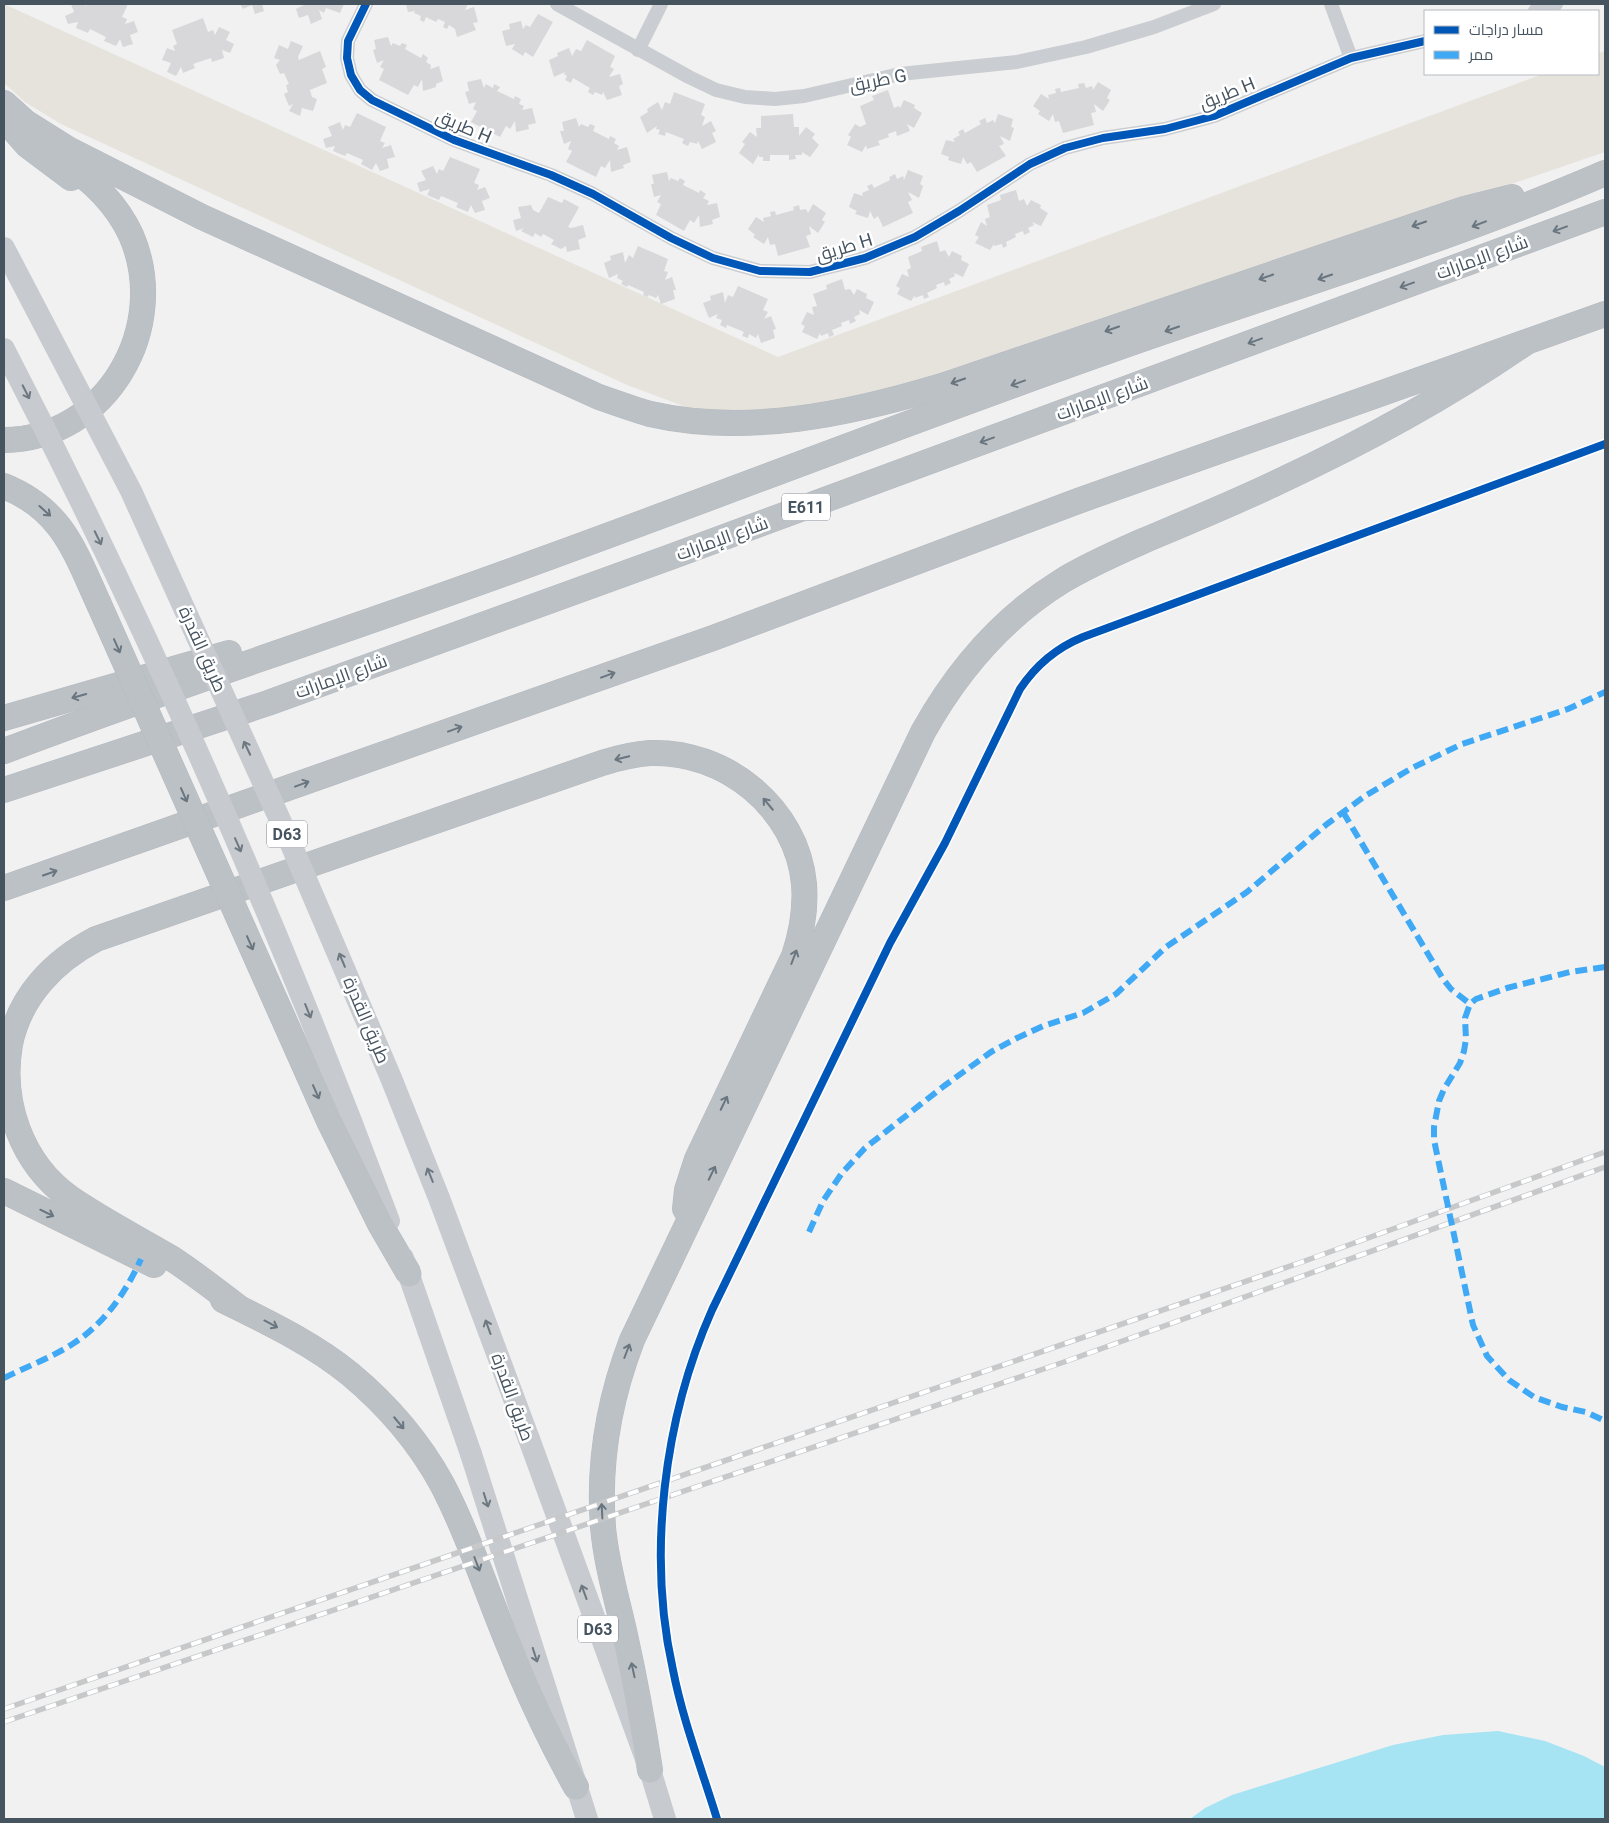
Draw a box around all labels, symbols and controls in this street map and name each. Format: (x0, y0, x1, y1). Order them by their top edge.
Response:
legend (1424, 10, 1599, 75)
text: مسار دراجات (1469, 21, 1543, 39)
text: ممر (1468, 46, 1493, 64)
street label: طريق G (848, 64, 909, 98)
street label: طريق H (1196, 72, 1259, 116)
street label: طريق H (432, 105, 495, 149)
one-way arrow (1412, 220, 1428, 230)
one-way arrow (1472, 220, 1487, 229)
one-way arrow (1552, 225, 1568, 234)
street label: طريق H (813, 228, 876, 267)
street label: شارع الإمارات (1433, 231, 1532, 285)
one-way arrow (1258, 272, 1274, 282)
one-way arrow (1318, 273, 1334, 282)
one-way arrow (1400, 281, 1415, 290)
one-way arrow (1104, 324, 1120, 334)
one-way arrow (1164, 325, 1180, 335)
one-way arrow (1247, 337, 1263, 346)
street label: شارع الإمارات (1053, 372, 1152, 426)
one-way arrow (950, 376, 966, 386)
one-way arrow (1011, 379, 1027, 389)
one-way arrow (22, 384, 31, 399)
one-way arrow (980, 436, 995, 445)
road number: E611 (782, 494, 830, 520)
one-way arrow (38, 505, 51, 517)
street label: شارع الإمارات (673, 512, 772, 566)
one-way arrow (93, 530, 103, 545)
street label: طريق القدرة (173, 603, 231, 696)
one-way arrow (113, 638, 123, 653)
street label: شارع الإمارات (292, 650, 391, 704)
one-way arrow (600, 670, 616, 679)
one-way arrow (71, 692, 87, 702)
one-way arrow (447, 724, 463, 733)
one-way arrow (242, 741, 252, 756)
one-way arrow (614, 754, 630, 763)
one-way arrow (294, 779, 309, 788)
one-way arrow (179, 787, 189, 802)
one-way arrow (763, 798, 774, 811)
road number: D63 (267, 821, 307, 848)
one-way arrow (234, 837, 244, 852)
one-way arrow (42, 867, 58, 877)
one-way arrow (245, 935, 255, 950)
one-way arrow (790, 949, 799, 964)
one-way arrow (336, 953, 346, 968)
street label: طريق القدرة (338, 974, 395, 1067)
one-way arrow (303, 1003, 313, 1018)
one-way arrow (311, 1084, 321, 1099)
one-way arrow (720, 1096, 729, 1111)
one-way arrow (707, 1166, 717, 1181)
one-way arrow (425, 1168, 434, 1184)
one-way arrow (40, 1208, 55, 1218)
one-way arrow (264, 1319, 279, 1329)
one-way arrow (483, 1320, 492, 1335)
one-way arrow (624, 1344, 633, 1359)
street label: طريق القدرة (486, 1350, 539, 1444)
one-way arrow (393, 1416, 404, 1429)
one-way arrow (481, 1492, 491, 1508)
one-way arrow (598, 1503, 607, 1519)
one-way arrow (473, 1556, 482, 1571)
one-way arrow (579, 1585, 588, 1600)
road number: D63 (578, 1616, 618, 1642)
one-way arrow (530, 1647, 540, 1663)
one-way arrow (628, 1662, 637, 1678)

